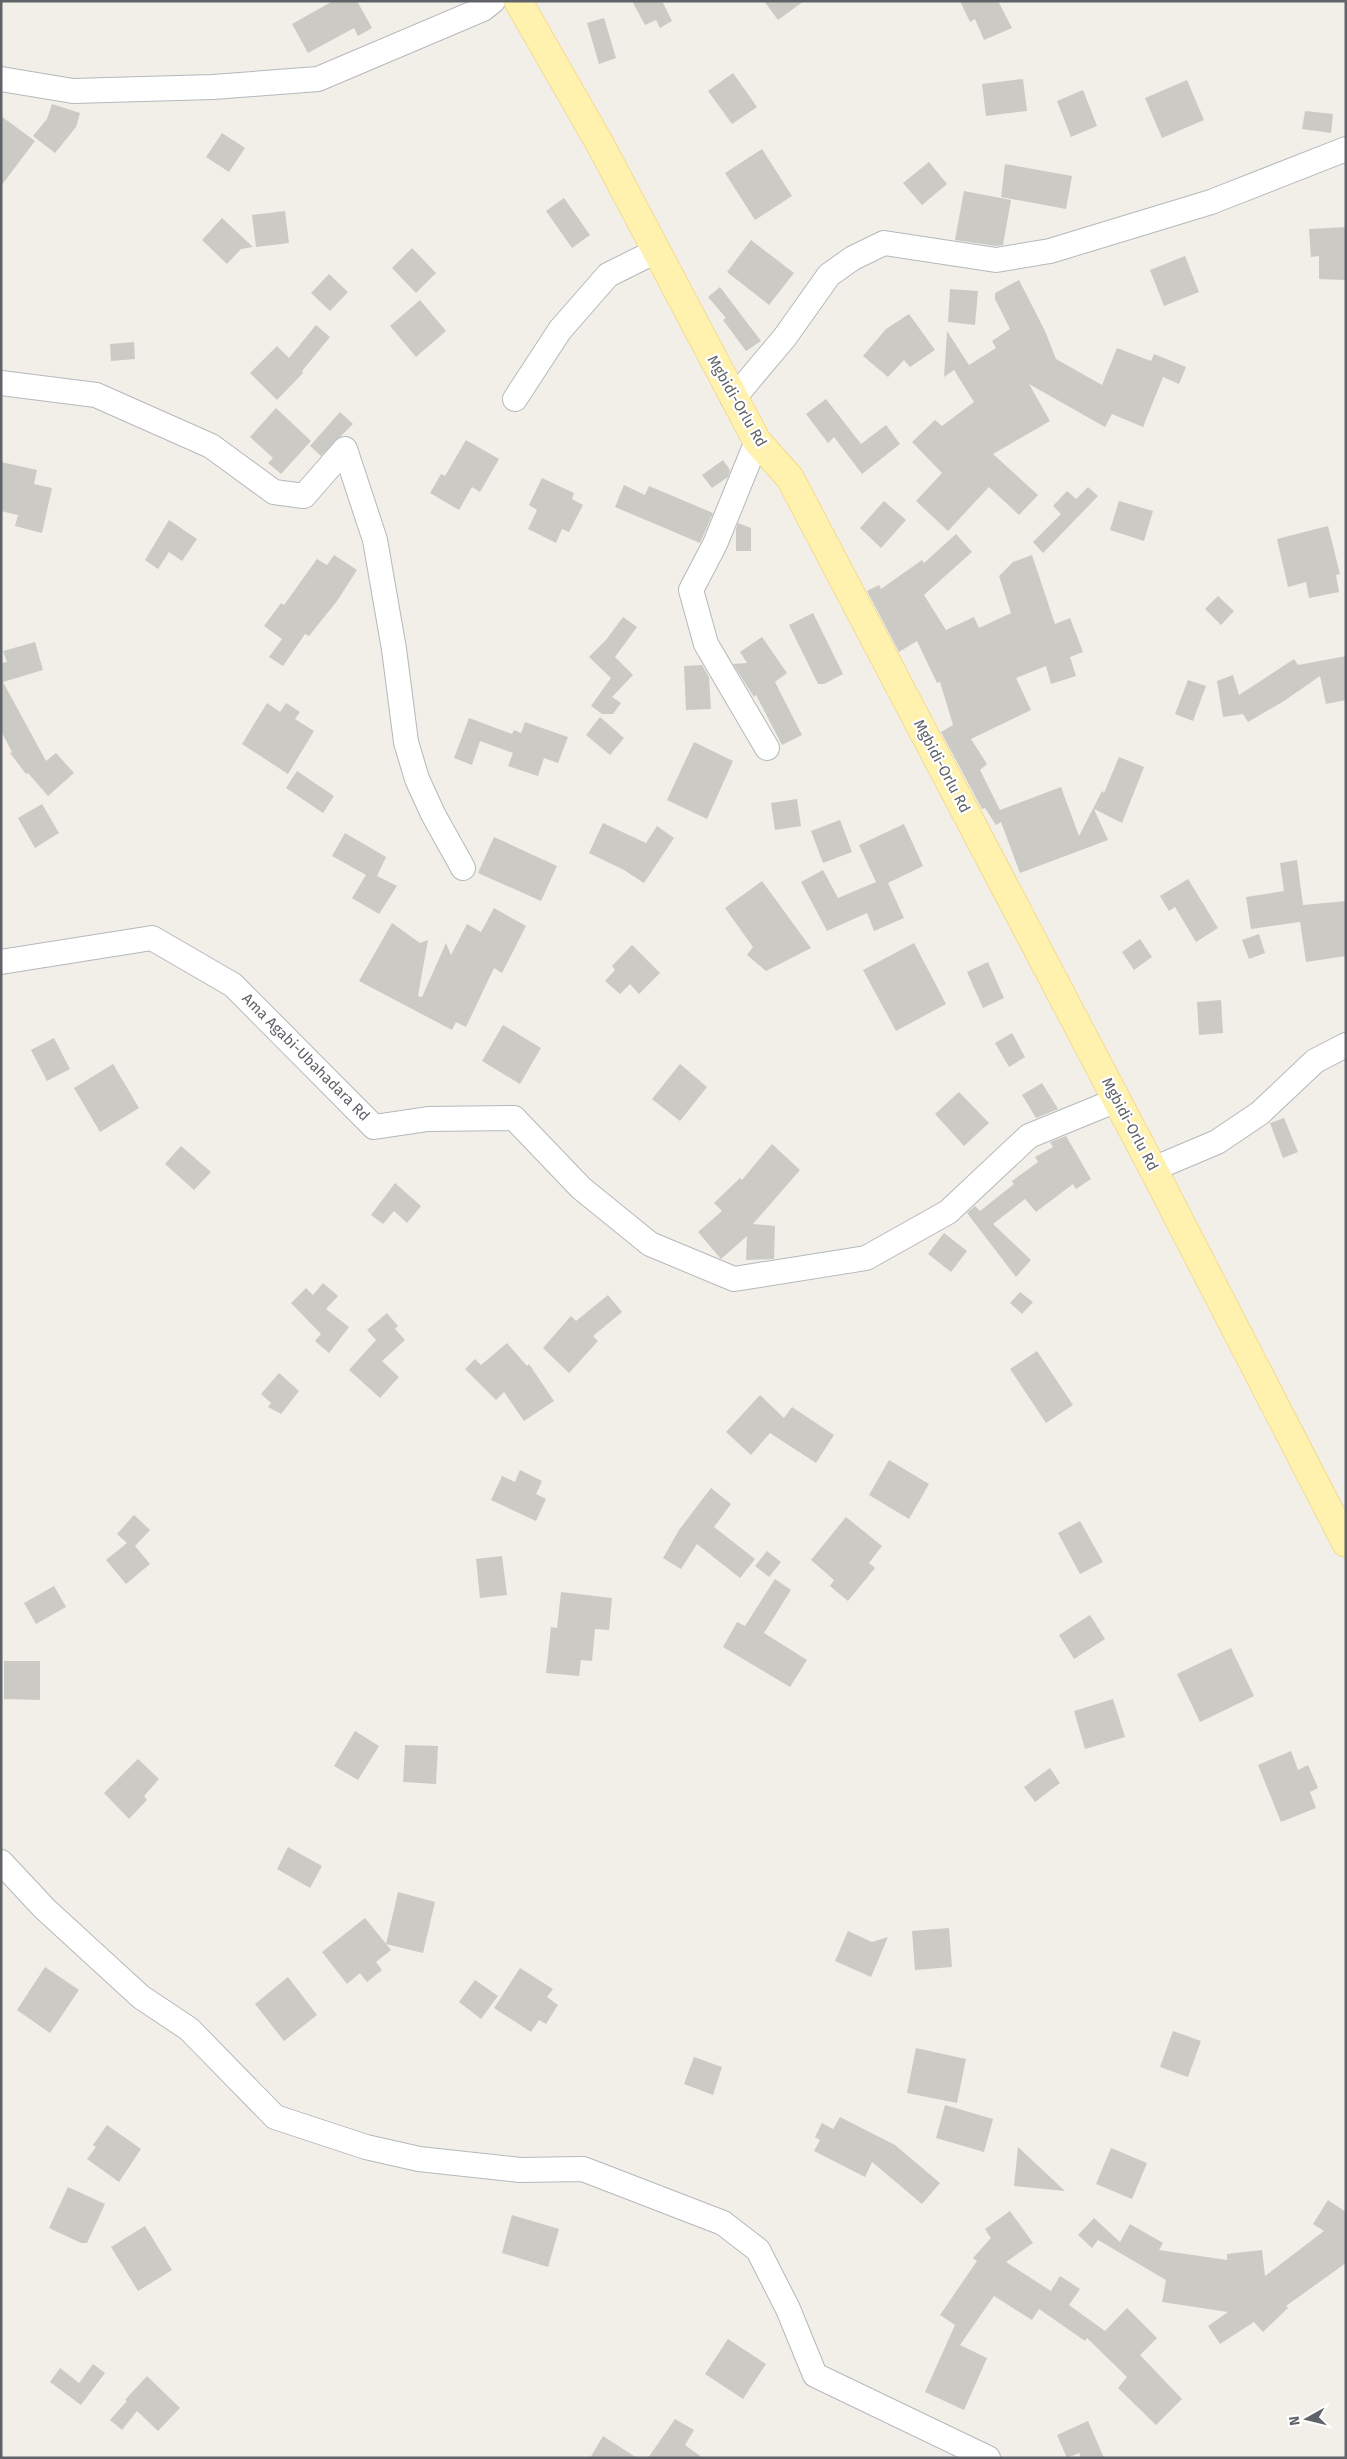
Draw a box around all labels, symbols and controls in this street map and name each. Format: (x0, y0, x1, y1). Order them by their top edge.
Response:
street label: Mgbidi-Orlu Rd (703, 352, 771, 450)
street label: Mgbidi-Orlu Rd (910, 716, 974, 816)
street label: Ama Agabi-Ubahadara Rd (238, 989, 374, 1125)
street label: Mgbidi-Orlu Rd (1098, 1074, 1162, 1174)
north arrow (1282, 2394, 1332, 2444)
text: N (1286, 2415, 1304, 2427)

